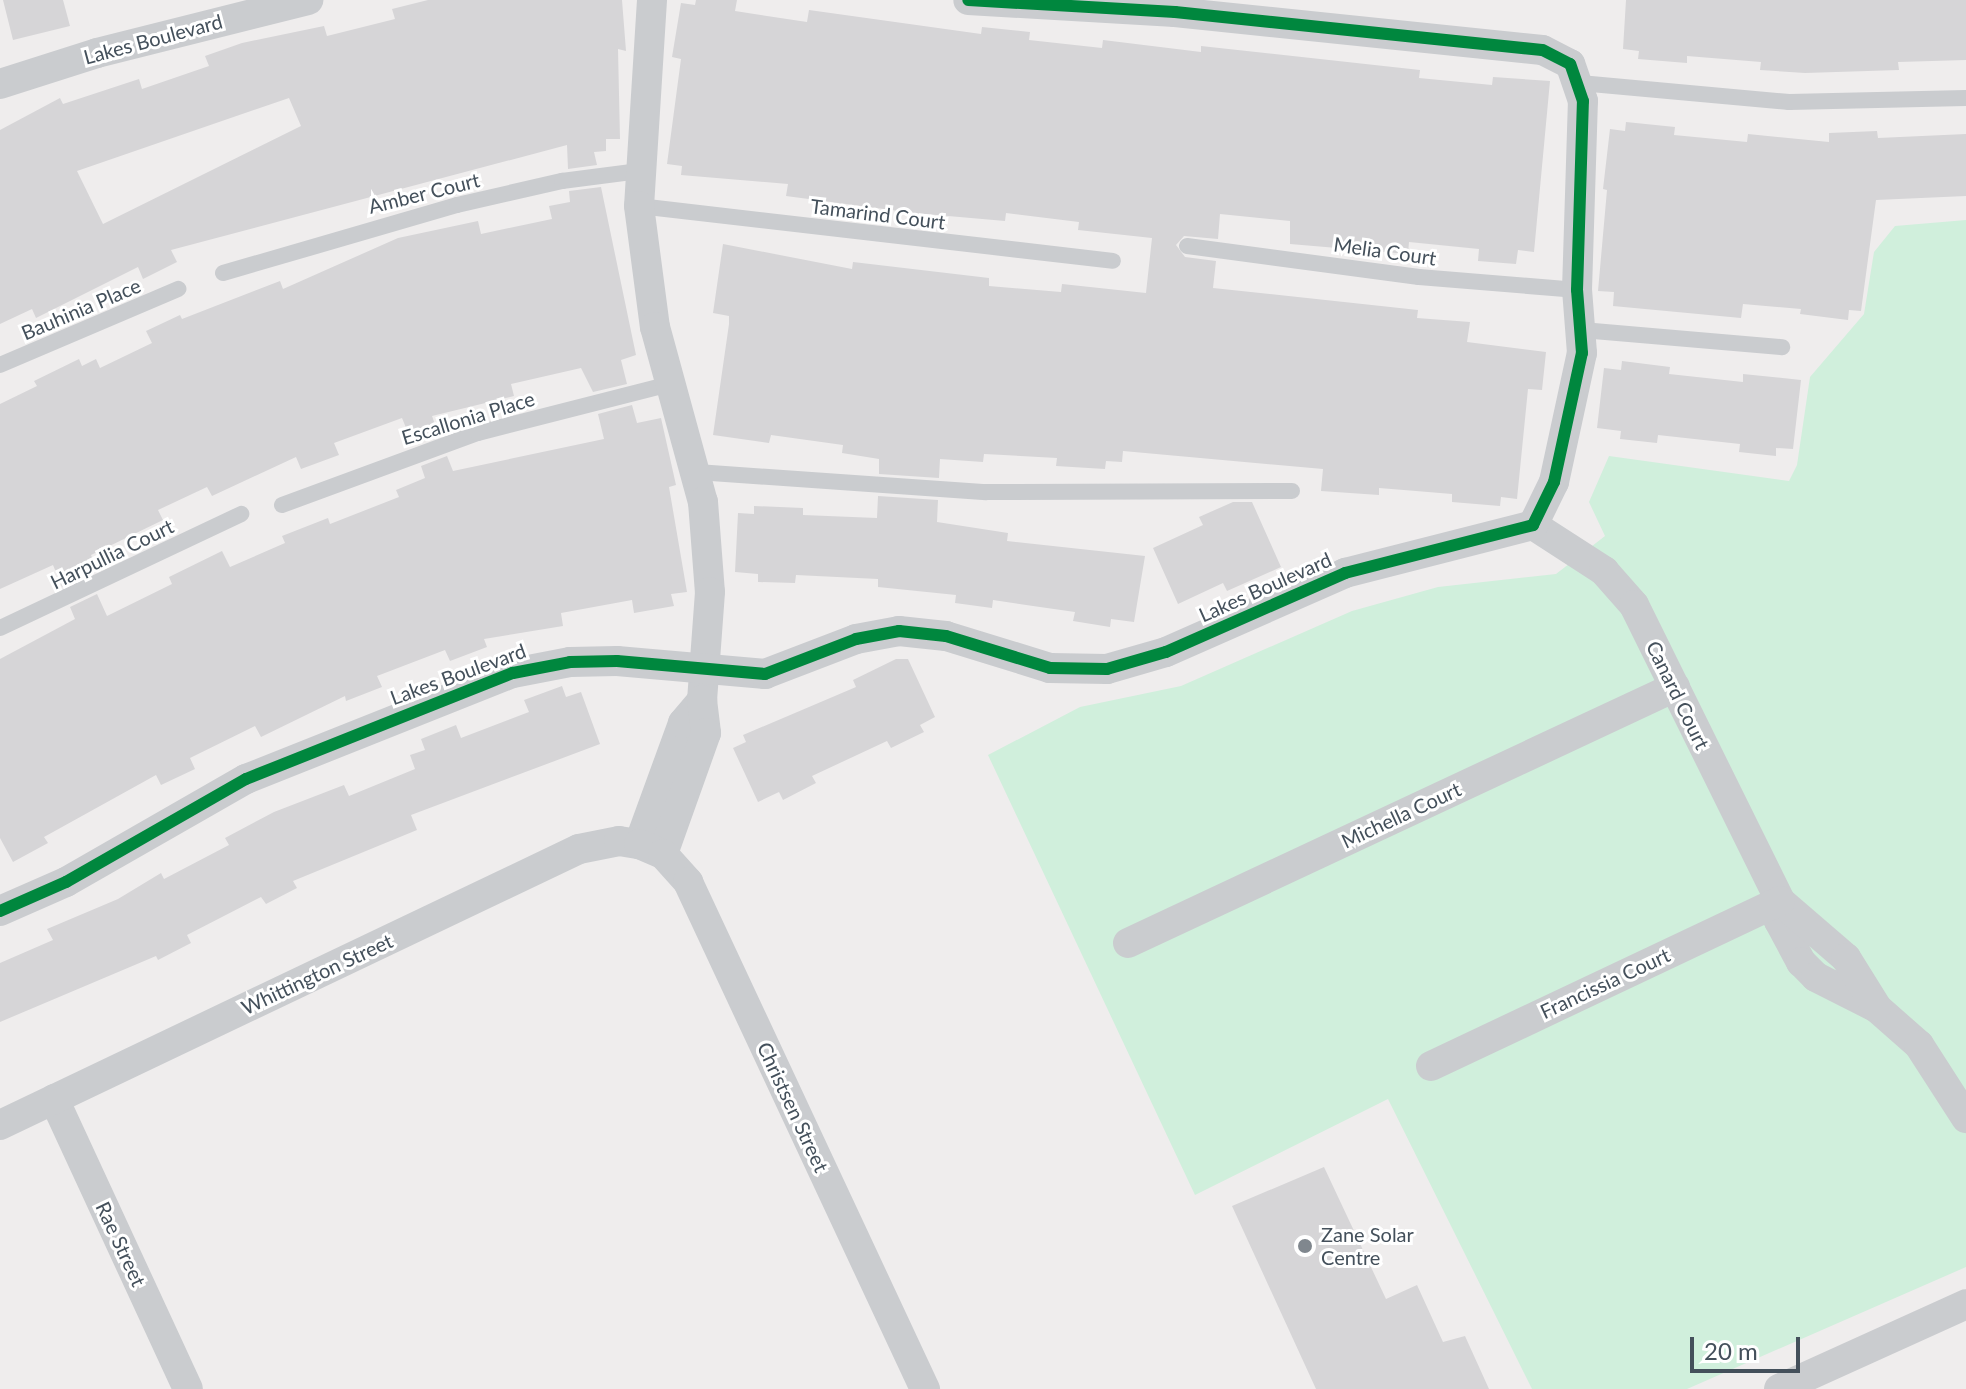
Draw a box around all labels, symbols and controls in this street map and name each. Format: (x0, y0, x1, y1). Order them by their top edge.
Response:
street label: Lakes Boulevard (81, 9, 225, 69)
street label: Amber Court (366, 168, 482, 218)
street label: Tamarind Court (809, 194, 947, 234)
street label: Melia Court (1332, 232, 1438, 270)
street label: Bauhinia Place (18, 273, 144, 345)
street label: Escallonia Place (399, 386, 537, 450)
street label: Harpullia Court (47, 514, 177, 594)
street label: Lakes Boulevard (1195, 547, 1335, 627)
street label: Canard Court (1641, 637, 1715, 753)
street label: Lakes Boulevard (387, 638, 529, 710)
street label: Michella Court (1337, 777, 1465, 853)
street label: Whittington Street (238, 928, 396, 1020)
street label: Francissia Court (1536, 942, 1674, 1024)
street label: Christsen Street (752, 1038, 834, 1176)
street label: Rae Street (91, 1198, 151, 1290)
place label: Zane Solar Centre (1321, 1222, 1414, 1269)
marker: Zane Solar Centre (1296, 1237, 1314, 1255)
scale bar (1694, 1321, 1804, 1371)
text: 20 m (1704, 1336, 1758, 1365)

